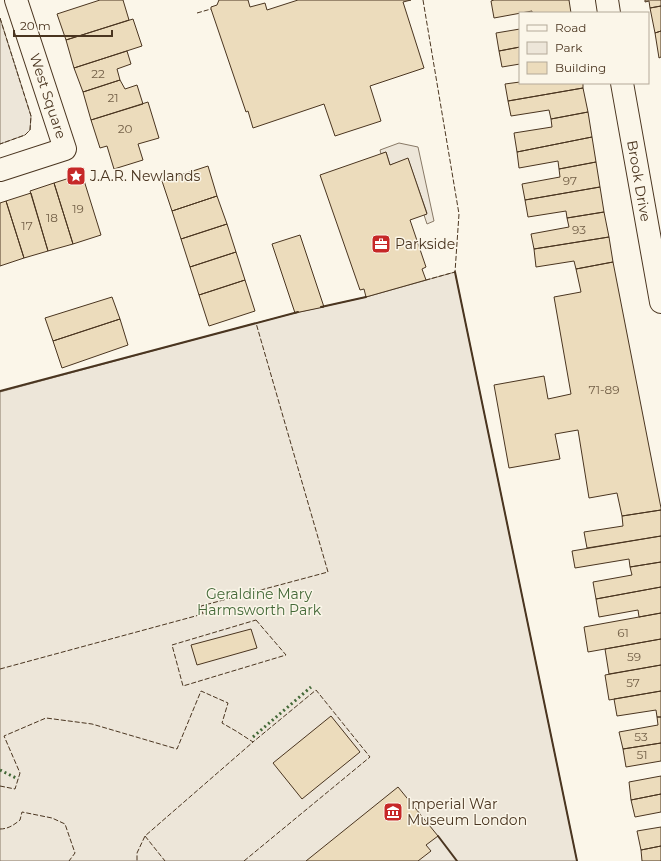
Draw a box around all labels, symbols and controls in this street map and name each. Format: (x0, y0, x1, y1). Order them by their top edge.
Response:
scale bar (14, 12, 112, 38)
legend (519, 12, 649, 84)
text: 20 m (20, 18, 51, 33)
text: Road (555, 20, 586, 35)
text: Park (555, 40, 583, 55)
street label: West Square (26, 51, 70, 141)
text: Building (555, 60, 606, 75)
house number: 22 (91, 66, 105, 81)
house number: 21 (107, 90, 119, 105)
house number: 20 (118, 121, 132, 136)
street label: Brook Drive (623, 139, 655, 223)
place icon: J.A.R. Newlands (65, 165, 87, 187)
place label: J.A.R. Newlands (89, 167, 201, 185)
house number: 97 (563, 173, 577, 188)
house number: 19 (72, 201, 84, 216)
house number: 18 (46, 210, 58, 225)
house number: 17 (21, 218, 33, 233)
house number: 93 (572, 222, 586, 237)
office icon: Parkside (370, 233, 392, 255)
place label: Parkside (395, 235, 455, 253)
house number: 71-89 (588, 382, 620, 397)
park label: Geraldine Mary Harmsworth Park (197, 585, 322, 619)
house number: 61 (617, 625, 629, 640)
house number: 59 (627, 649, 641, 664)
house number: 57 (626, 675, 640, 690)
house number: 53 (634, 729, 648, 744)
house number: 51 (636, 747, 648, 762)
place label: Imperial War Museum London (407, 795, 527, 829)
museum icon: Imperial War Museum London (382, 801, 404, 823)

